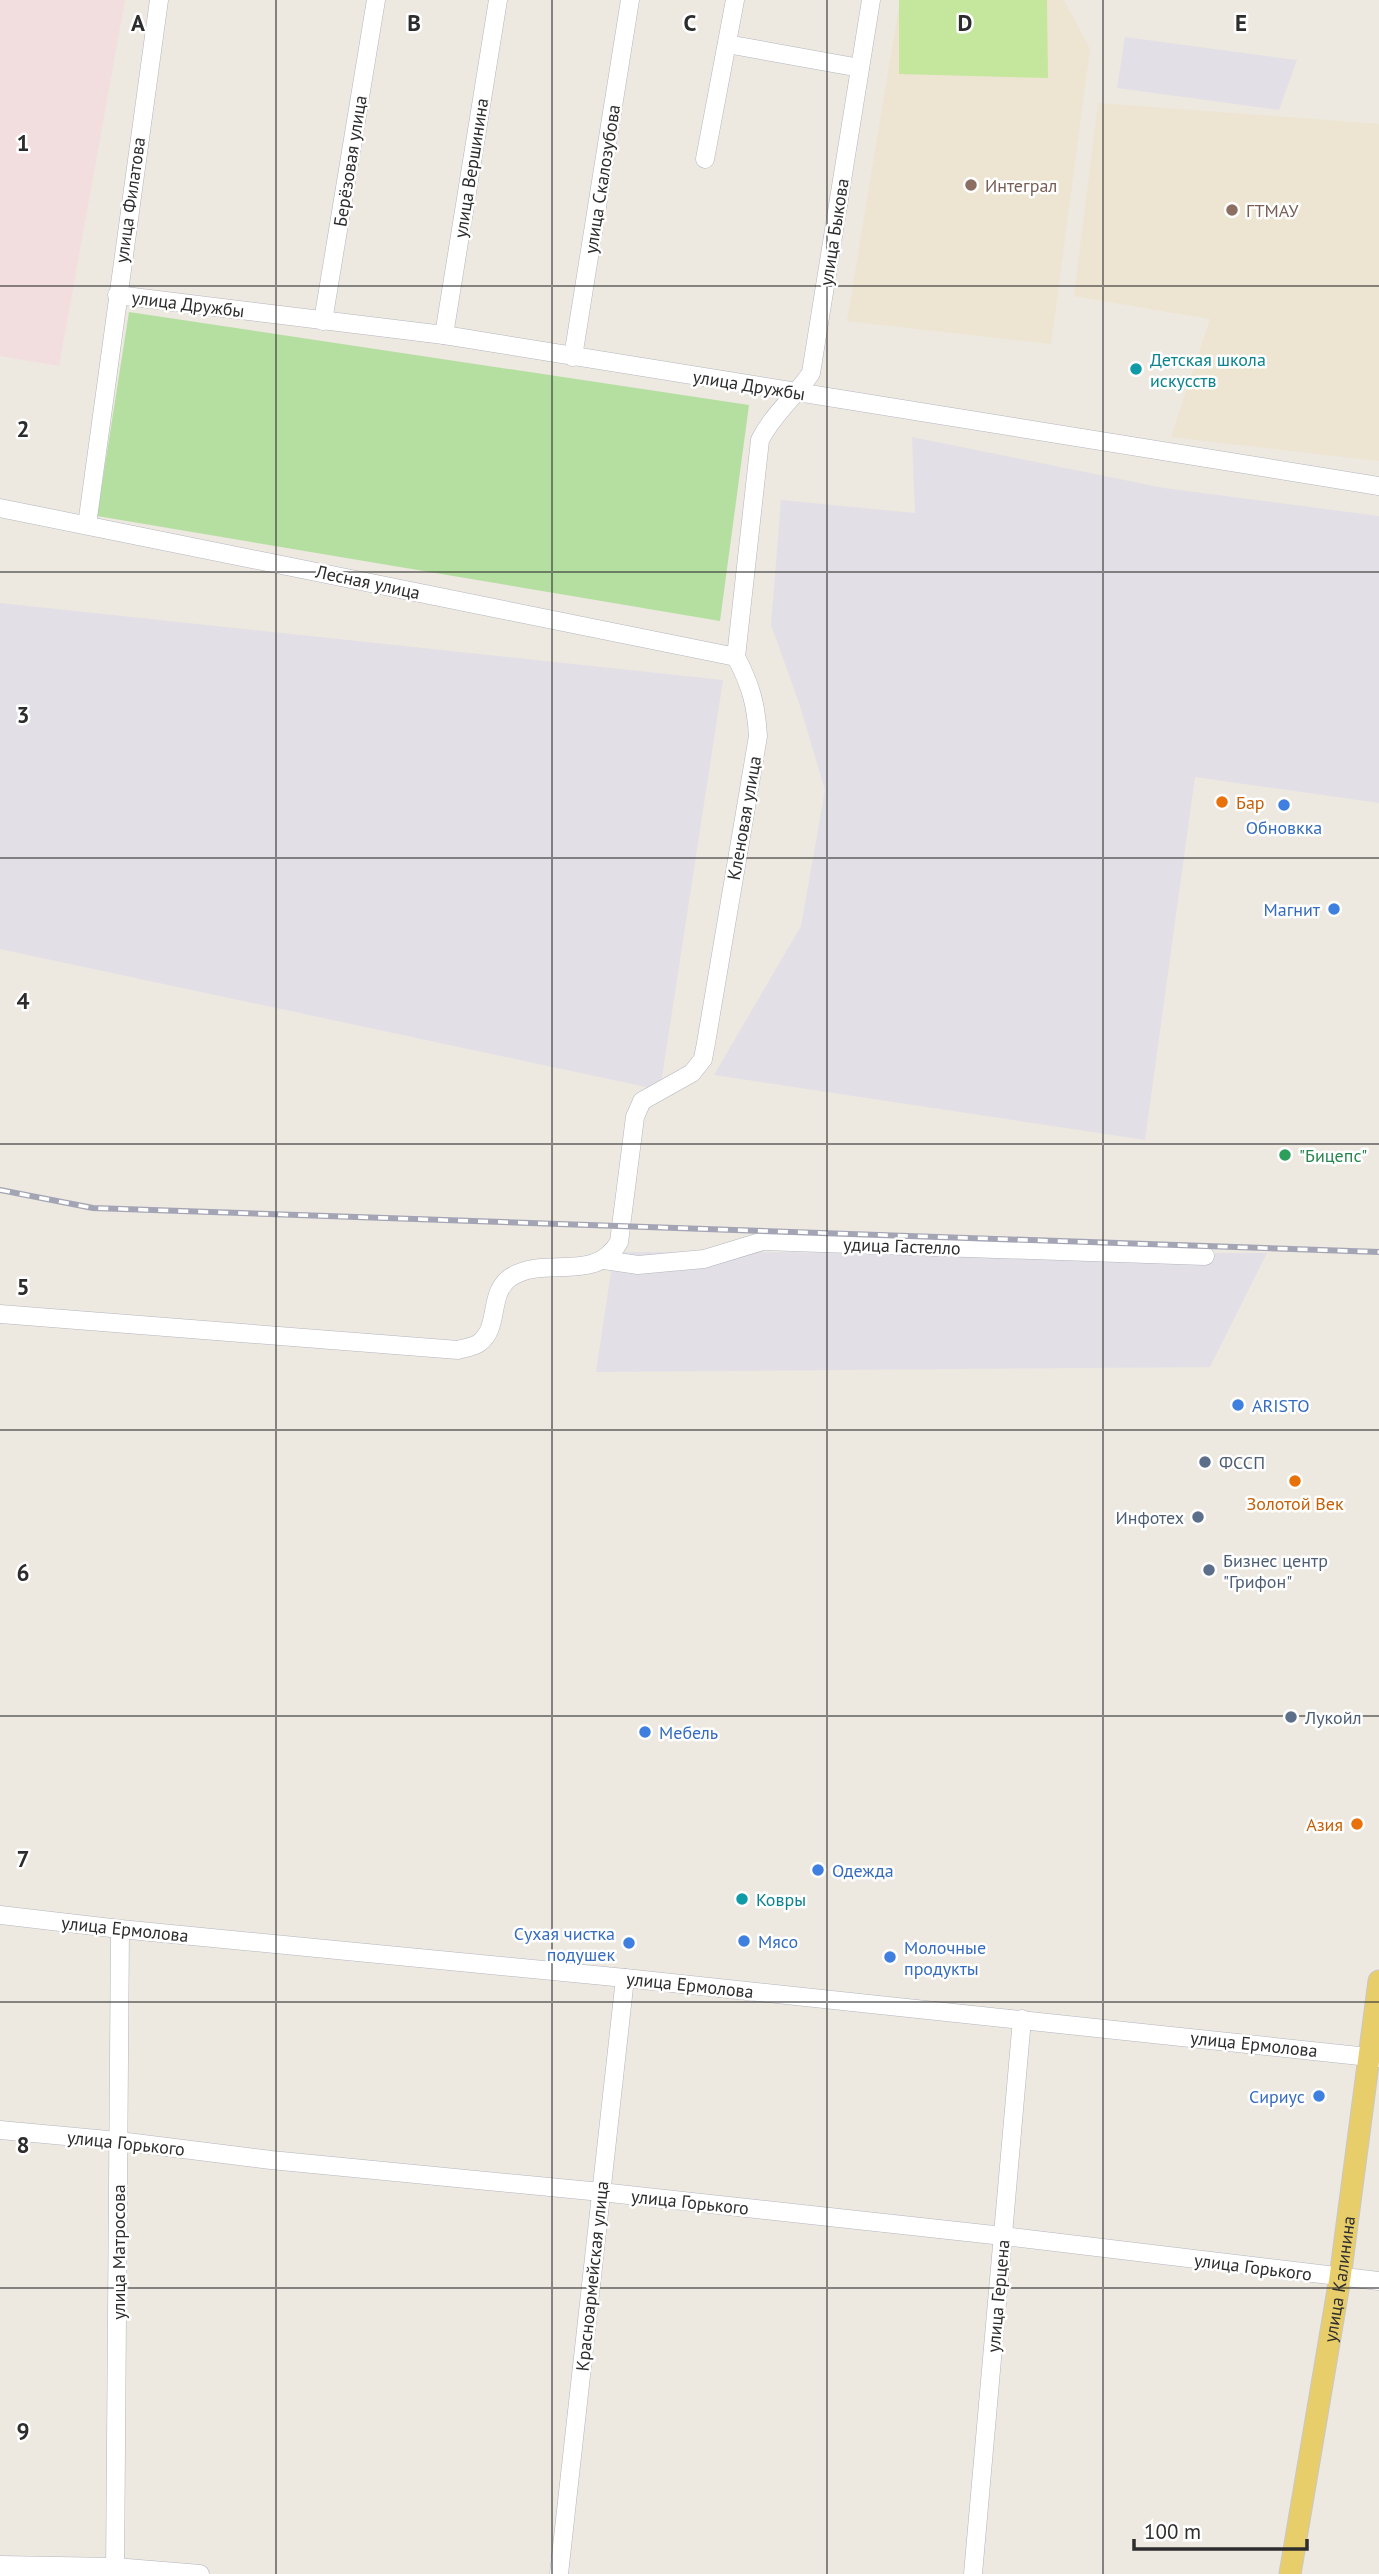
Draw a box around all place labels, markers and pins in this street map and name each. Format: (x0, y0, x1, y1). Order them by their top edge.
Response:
place label: Интеграл (985, 174, 1057, 197)
marker: Интеграл (963, 177, 979, 193)
place label: ГТМАУ (1246, 199, 1298, 222)
marker: ГТМАУ (1224, 202, 1240, 218)
place label: Детская школа искусств (1150, 348, 1266, 392)
marker: Детская школа искусств (1128, 361, 1144, 377)
place label: Бар (1236, 791, 1265, 814)
marker: Бар (1214, 794, 1230, 810)
marker: Обновкка (1276, 797, 1292, 813)
place label: Обновкка (1246, 816, 1322, 839)
place label: Магнит (1263, 898, 1321, 921)
marker: Магнит (1326, 901, 1342, 917)
place label: "Бицепс" (1299, 1144, 1367, 1167)
marker: "Бицепс" (1277, 1147, 1293, 1163)
place label: ARISTO (1252, 1394, 1309, 1417)
marker: ARISTO (1230, 1397, 1246, 1413)
place label: ФССП (1219, 1451, 1265, 1474)
marker: ФССП (1197, 1454, 1213, 1470)
marker: Золотой Век (1287, 1473, 1303, 1489)
place label: Золотой Век (1246, 1492, 1344, 1515)
place label: Инфотех (1116, 1506, 1184, 1529)
marker: Инфотех (1190, 1509, 1206, 1525)
place label: Бизнес центр "Грифон" (1223, 1549, 1328, 1593)
marker: Бизнес центр "Грифон" (1201, 1562, 1217, 1578)
place label: Лукойл (1304, 1706, 1362, 1729)
marker: Лукойл (1283, 1709, 1299, 1725)
place label: Мебель (659, 1721, 718, 1744)
marker: Мебель (637, 1724, 653, 1740)
place label: Азия (1306, 1813, 1343, 1836)
marker: Азия (1349, 1816, 1365, 1832)
place label: Одежда (832, 1859, 894, 1882)
marker: Одежда (810, 1862, 826, 1878)
place label: Ковры (756, 1888, 806, 1911)
marker: Ковры (734, 1891, 750, 1907)
place label: Сухая чистка подушек (514, 1922, 615, 1966)
place label: Мясо (758, 1930, 798, 1953)
marker: Мясо (736, 1933, 752, 1949)
marker: Сухая чистка подушек (621, 1935, 637, 1951)
place label: Молочные продукты (904, 1936, 986, 1980)
marker: Молочные продукты (882, 1949, 898, 1965)
place label: Сириус (1249, 2085, 1305, 2108)
marker: Сириус (1311, 2088, 1327, 2104)

